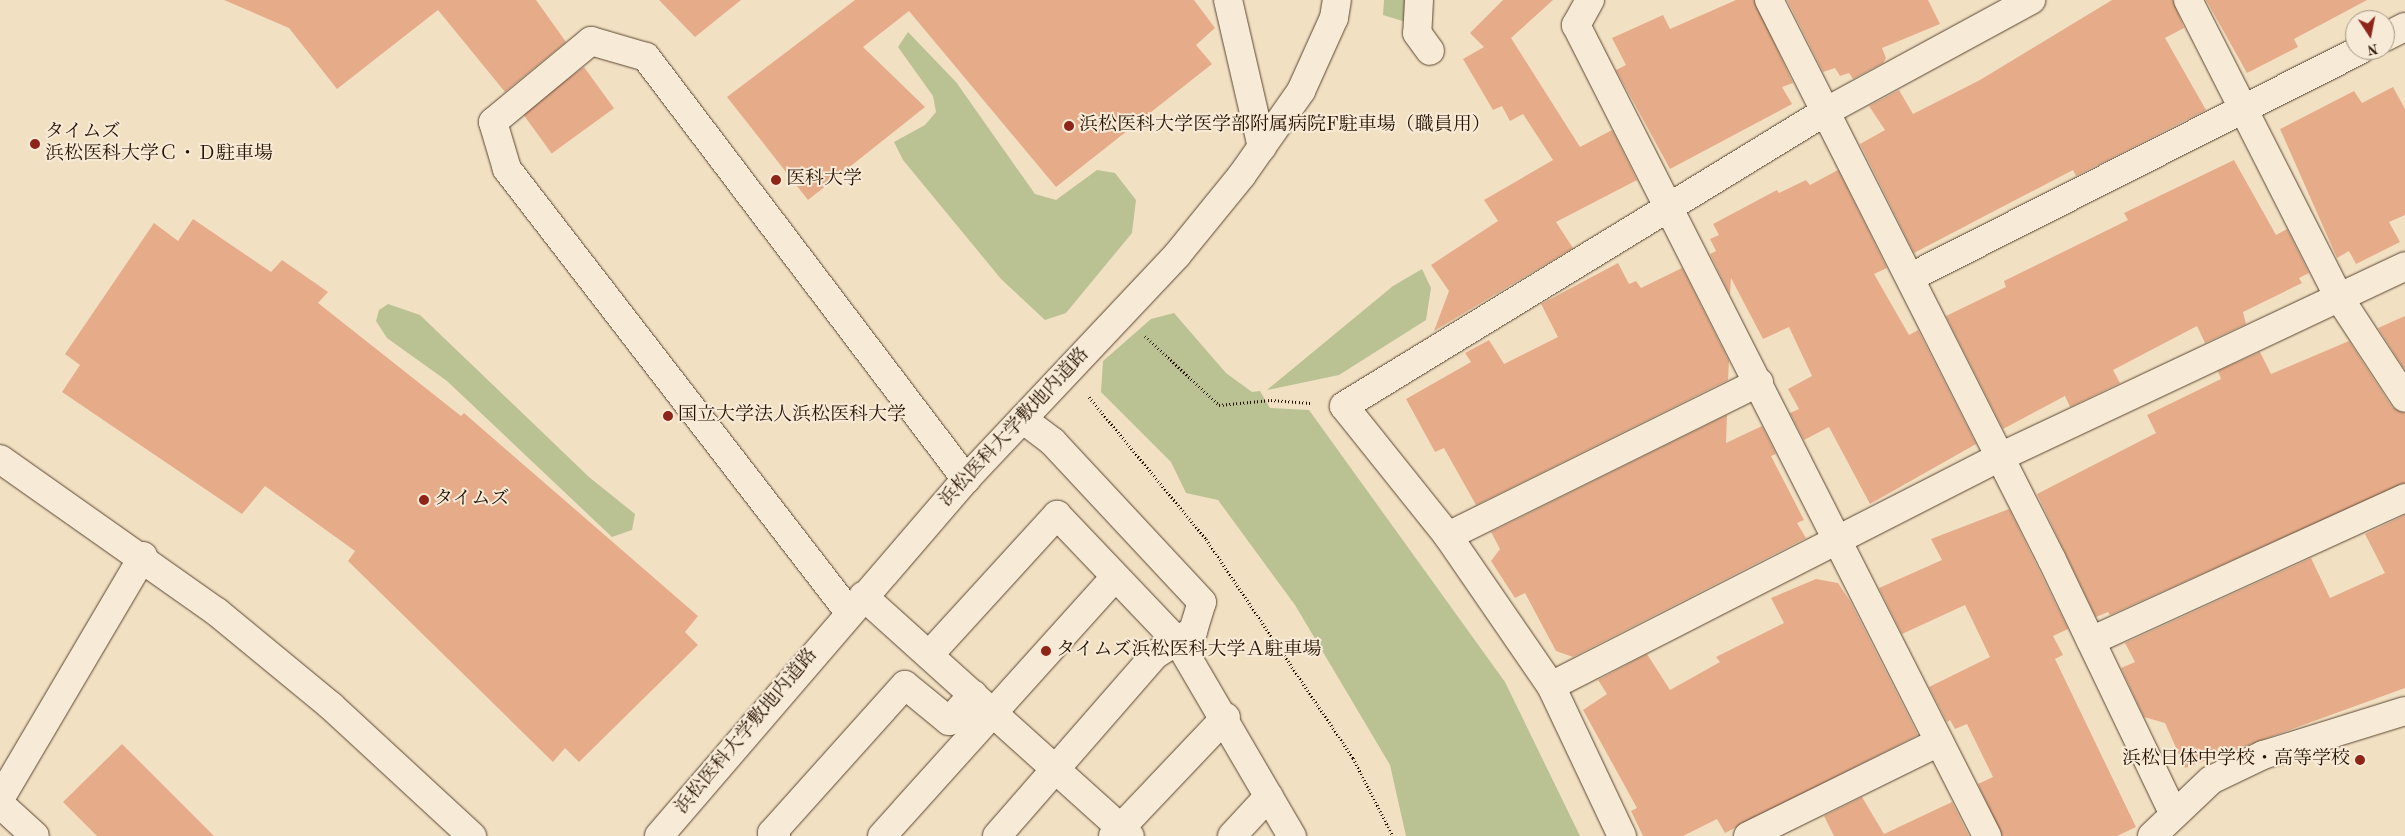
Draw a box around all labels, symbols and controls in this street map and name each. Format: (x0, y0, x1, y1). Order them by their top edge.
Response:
north arrow (2345, 10, 2395, 60)
text: N (2366, 41, 2379, 57)
place label: 浜松医科大学医学部附属病院F駐車場（職員用） (1079, 115, 1491, 137)
marker: 浜松医科大学医学部附属病院F駐車場（職員用） (1063, 120, 1075, 132)
place label: タイムズ 浜松医科大学Ｃ・Ｄ駐車場 (45, 122, 273, 166)
marker: タイムズ 浜松医科大学Ｃ・Ｄ駐車場 (29, 138, 41, 150)
place label: 医科大学 (786, 169, 862, 191)
marker: 医科大学 (770, 174, 782, 186)
street label: 浜松医科大学敷地内道路 (935, 344, 1095, 512)
place label: 国立大学法人浜松医科大学 (678, 405, 906, 427)
marker: 国立大学法人浜松医科大学 (662, 410, 674, 422)
place label: タイムズ (434, 489, 510, 511)
marker: タイムズ (418, 494, 430, 506)
place label: タイムズ浜松医科大学Ａ駐車場 (1056, 640, 1322, 662)
street label: 浜松医科大学敷地内道路 (671, 645, 823, 819)
marker: タイムズ浜松医科大学Ａ駐車場 (1040, 645, 1052, 657)
place label: 浜松日体中学校・高等学校 (2122, 749, 2350, 771)
marker: 浜松日体中学校・高等学校 (2354, 754, 2366, 766)

